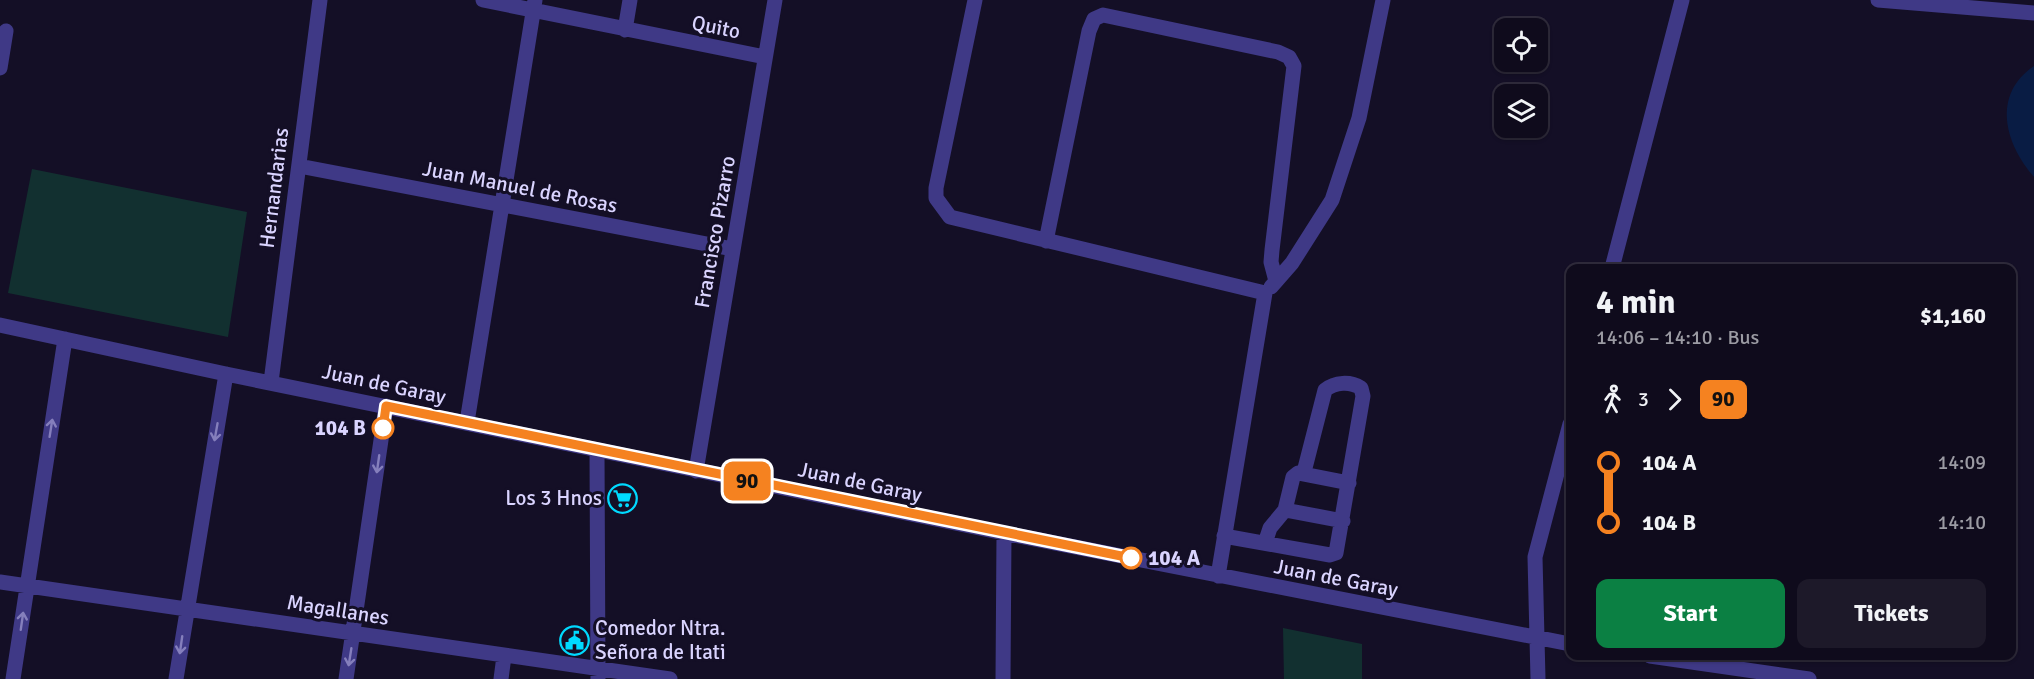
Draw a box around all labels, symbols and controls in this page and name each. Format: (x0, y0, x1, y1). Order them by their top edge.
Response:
street label: Quito (690, 10, 742, 44)
map controls (1494, 18, 1548, 138)
button: locate (1494, 18, 1548, 72)
button: layers (1494, 84, 1548, 138)
street label: Hernandarias (254, 126, 294, 250)
street label: Francisco Pizarro (689, 154, 741, 310)
street label: Juan Manuel de Rosas (420, 155, 620, 219)
text: 4 min (1596, 282, 1676, 323)
text: $1,160 (1920, 302, 1986, 329)
text: 14:06 – 14:10 · Bus (1596, 325, 1759, 350)
street label: Juan de Garay (320, 358, 448, 410)
icon: walk (1596, 383, 1629, 416)
icon: forward (1658, 383, 1691, 416)
text: 90 (1712, 386, 1735, 412)
text: 3 (1638, 387, 1649, 412)
place label: 104 B (314, 415, 366, 441)
marker: 104 B (372, 417, 394, 439)
one-way arrow (46, 419, 57, 439)
one-way arrow (210, 422, 221, 441)
text: 104 A (1642, 449, 1697, 476)
text: 14:09 (1937, 450, 1986, 475)
one-way arrow (372, 453, 383, 473)
street label: Juan de Garay (796, 456, 924, 508)
line badge: 90 (720, 462, 774, 500)
text: 90 (736, 468, 758, 494)
supermarket icon: Los 3 Hnos (607, 482, 639, 514)
place label: Los 3 Hnos (505, 485, 602, 511)
text: 104 B (1642, 509, 1696, 536)
text: 14:10 (1937, 510, 1986, 535)
place label: 104 A (1148, 545, 1201, 571)
marker: 104 A (1120, 547, 1142, 569)
street label: Juan de Garay (1272, 553, 1400, 603)
button: Start (1596, 579, 1785, 648)
button: Tickets (1797, 579, 1986, 648)
street label: Magallanes (285, 589, 391, 631)
one-way arrow (16, 612, 27, 632)
place label: Comedor Ntra. Señora de Itati (595, 615, 726, 665)
public building icon: Comedor Ntra. Señora de Itati (558, 624, 590, 656)
one-way arrow (175, 635, 186, 654)
one-way arrow (344, 646, 355, 666)

